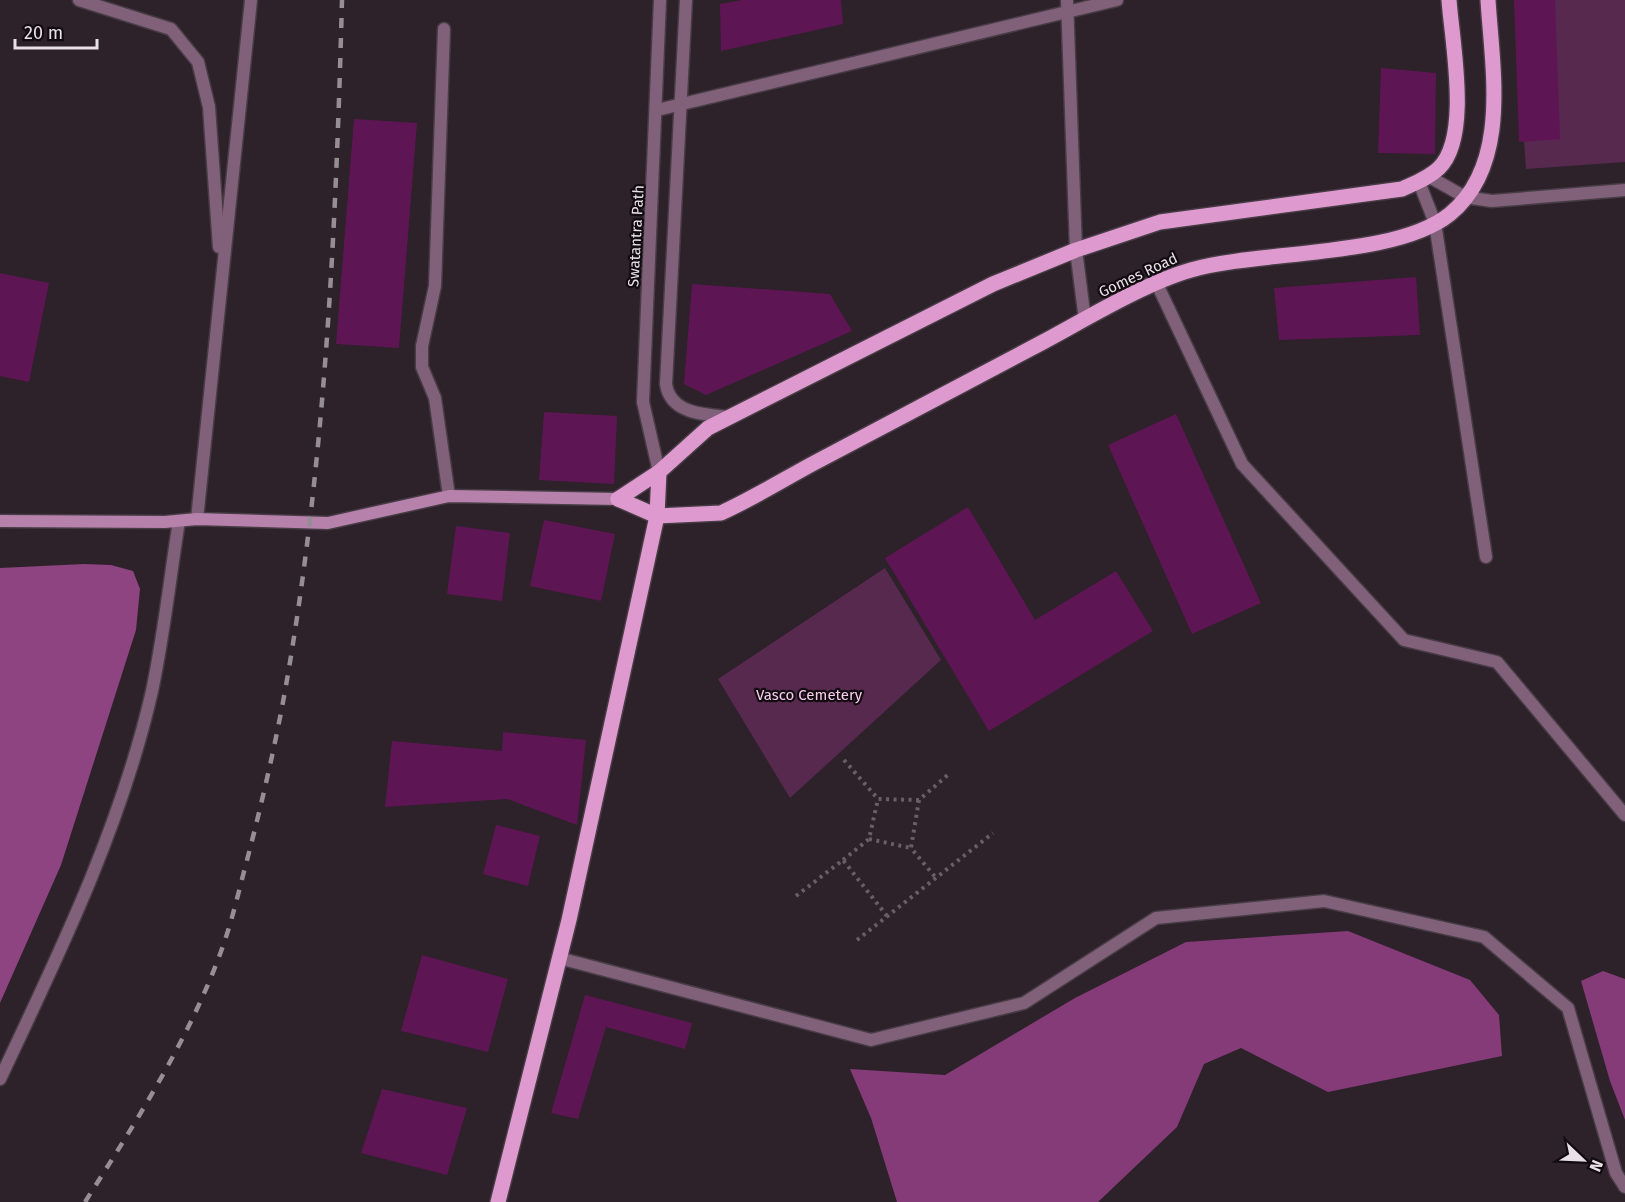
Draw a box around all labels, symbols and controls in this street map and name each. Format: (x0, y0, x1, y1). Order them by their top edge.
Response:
scale bar (15, 12, 98, 50)
text: 20 m (24, 22, 63, 44)
street label: Swatantra Path (624, 184, 648, 288)
street label: Gomes Road (1096, 249, 1180, 301)
park label: Vasco Cemetery (756, 686, 863, 704)
north arrow (1553, 1130, 1613, 1190)
text: N (1586, 1157, 1607, 1174)

